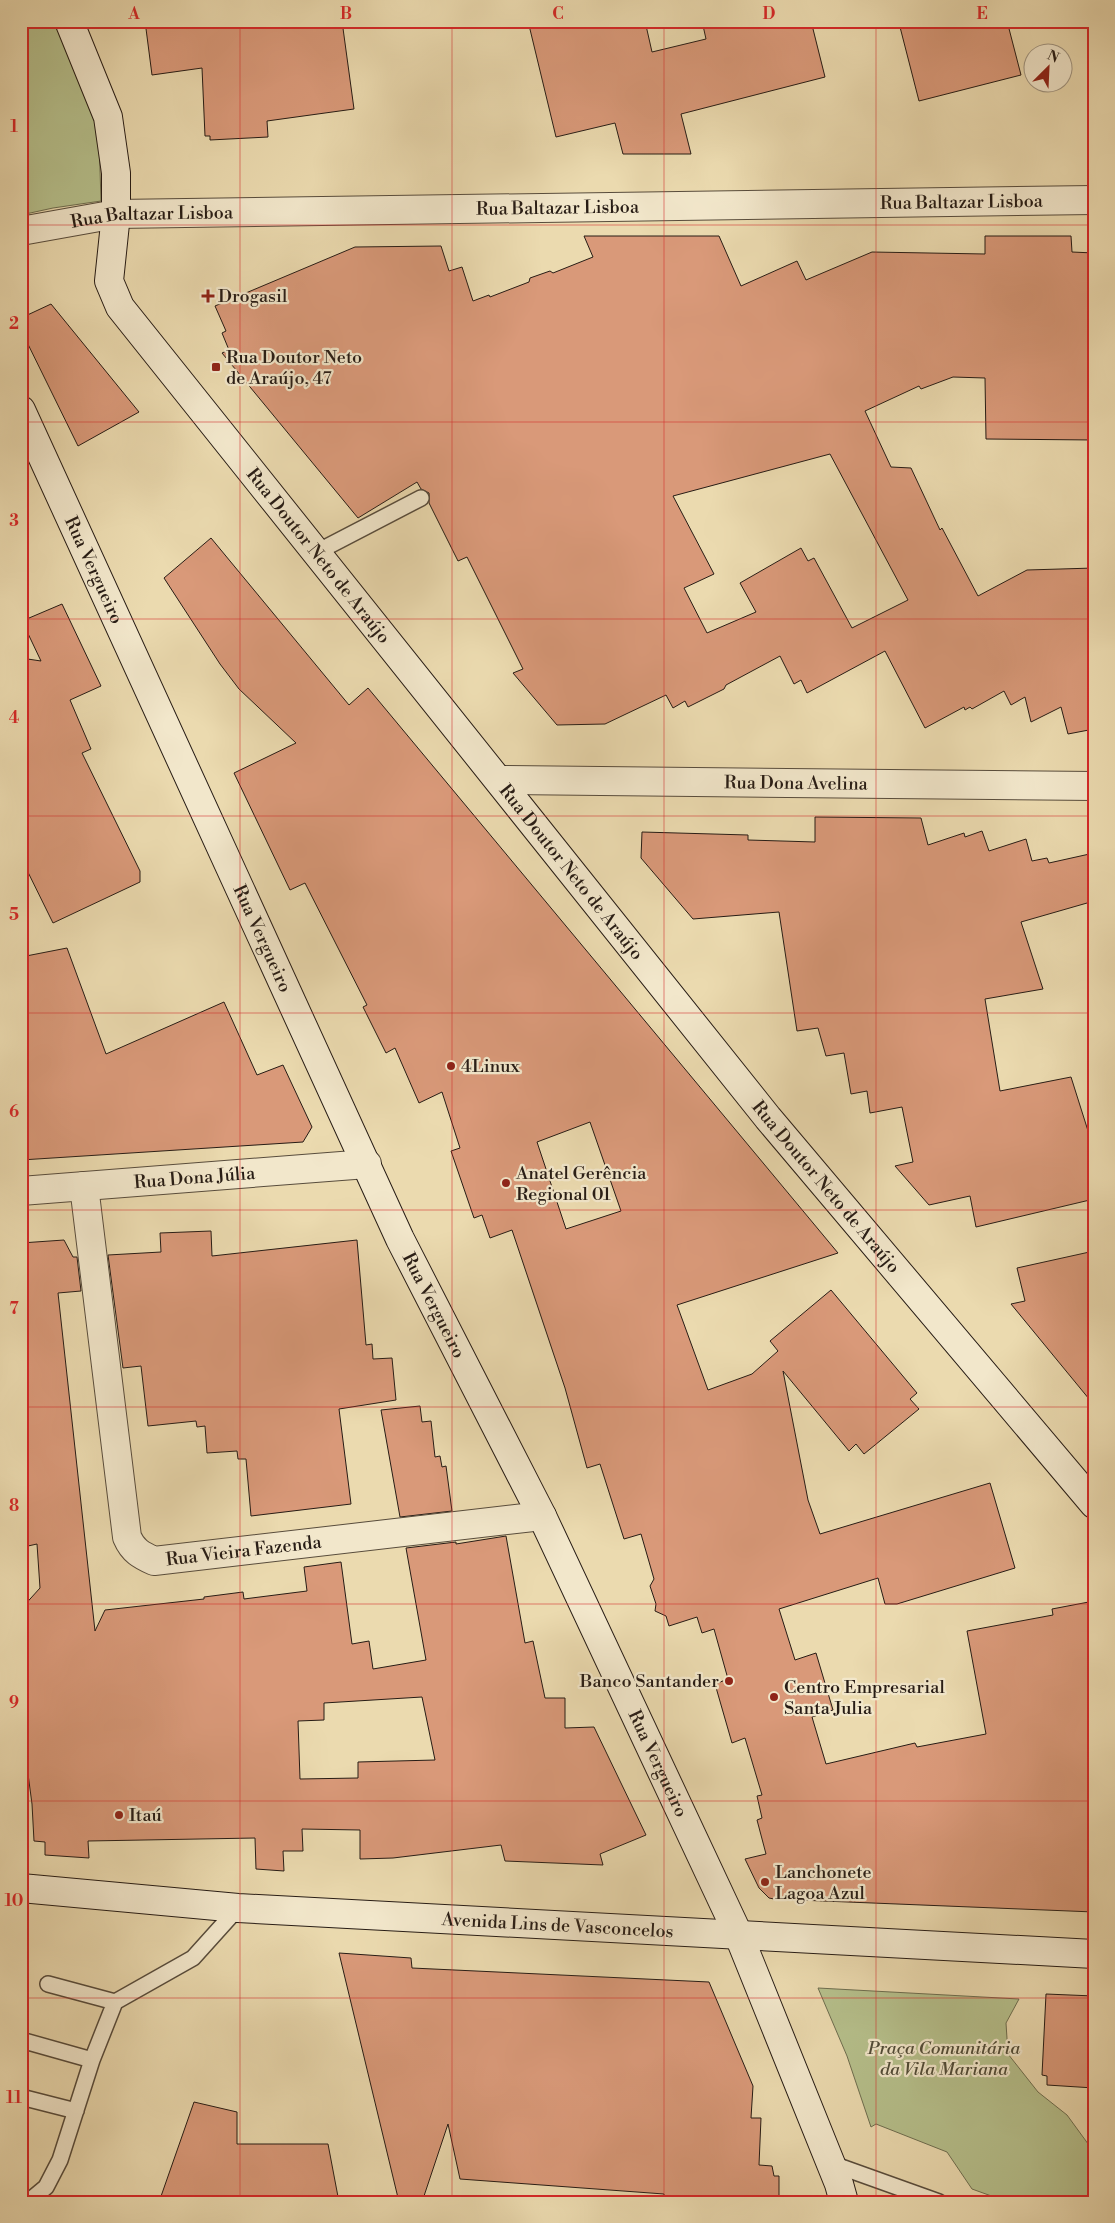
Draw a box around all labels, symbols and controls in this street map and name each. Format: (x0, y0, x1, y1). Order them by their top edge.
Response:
text: A (127, 4, 140, 24)
text: B (340, 4, 352, 24)
text: C (552, 4, 564, 24)
text: D (763, 4, 776, 24)
text: E (976, 4, 988, 24)
north arrow (1022, 42, 1072, 92)
text: N (1044, 47, 1062, 68)
text: 1 (10, 117, 18, 137)
street label: Rua Baltazar Lisboa (880, 190, 1044, 215)
street label: Rua Baltazar Lisboa (476, 196, 640, 221)
street label: Rua Baltazar Lisboa (69, 201, 234, 234)
place label: Drogasil (218, 285, 288, 308)
marker: Drogasil (202, 290, 214, 302)
text: 2 (9, 314, 19, 334)
place label: Rua Doutor Neto de Araújo, 47 (226, 346, 362, 390)
marker: Rua Doutor Neto de Araújo, 47 (210, 361, 222, 373)
street label: Rua Doutor Neto de Araújo (241, 463, 395, 648)
text: 3 (9, 511, 19, 531)
street label: Rua Vergueiro (59, 513, 128, 628)
text: 4 (9, 708, 20, 728)
street label: Rua Dona Avelina (724, 771, 869, 796)
street label: Rua Doutor Neto de Araújo (494, 780, 648, 965)
street label: Rua Vergueiro (228, 881, 297, 996)
text: 5 (9, 905, 19, 925)
place label: 4Linux (461, 1055, 521, 1078)
marker: 4Linux (445, 1060, 457, 1072)
street label: Rua Doutor Neto de Araújo (747, 1096, 905, 1278)
text: 6 (9, 1102, 19, 1122)
street label: Rua Dona Júlia (133, 1162, 257, 1194)
place label: Anatel Gerência Regional 01 (515, 1162, 647, 1206)
marker: Anatel Gerência Regional 01 (500, 1177, 512, 1189)
street label: Rua Vergueiro (397, 1249, 470, 1362)
text: 7 (9, 1299, 19, 1319)
text: 8 (9, 1496, 19, 1516)
street label: Rua Vieira Fazenda (165, 1531, 324, 1572)
place label: Banco Santander (579, 1670, 719, 1693)
marker: Banco Santander (723, 1675, 735, 1687)
place label: Centro Empresarial Santa Julia (784, 1676, 945, 1720)
marker: Centro Empresarial Santa Julia (768, 1691, 780, 1703)
text: 9 (9, 1693, 19, 1713)
street label: Rua Vergueiro (623, 1706, 693, 1821)
place label: Itaú (129, 1804, 163, 1827)
marker: Itaú (113, 1809, 125, 1821)
place label: Lanchonete Lagoa Azul (775, 1861, 872, 1905)
marker: Lanchonete Lagoa Azul (759, 1876, 771, 1888)
text: 10 (5, 1891, 23, 1911)
street label: Avenida Lins de Vasconcelos (440, 1908, 674, 1943)
park label: Praça Comunitária da Vila Mariana (867, 2037, 1021, 2081)
text: 11 (6, 2088, 22, 2108)

